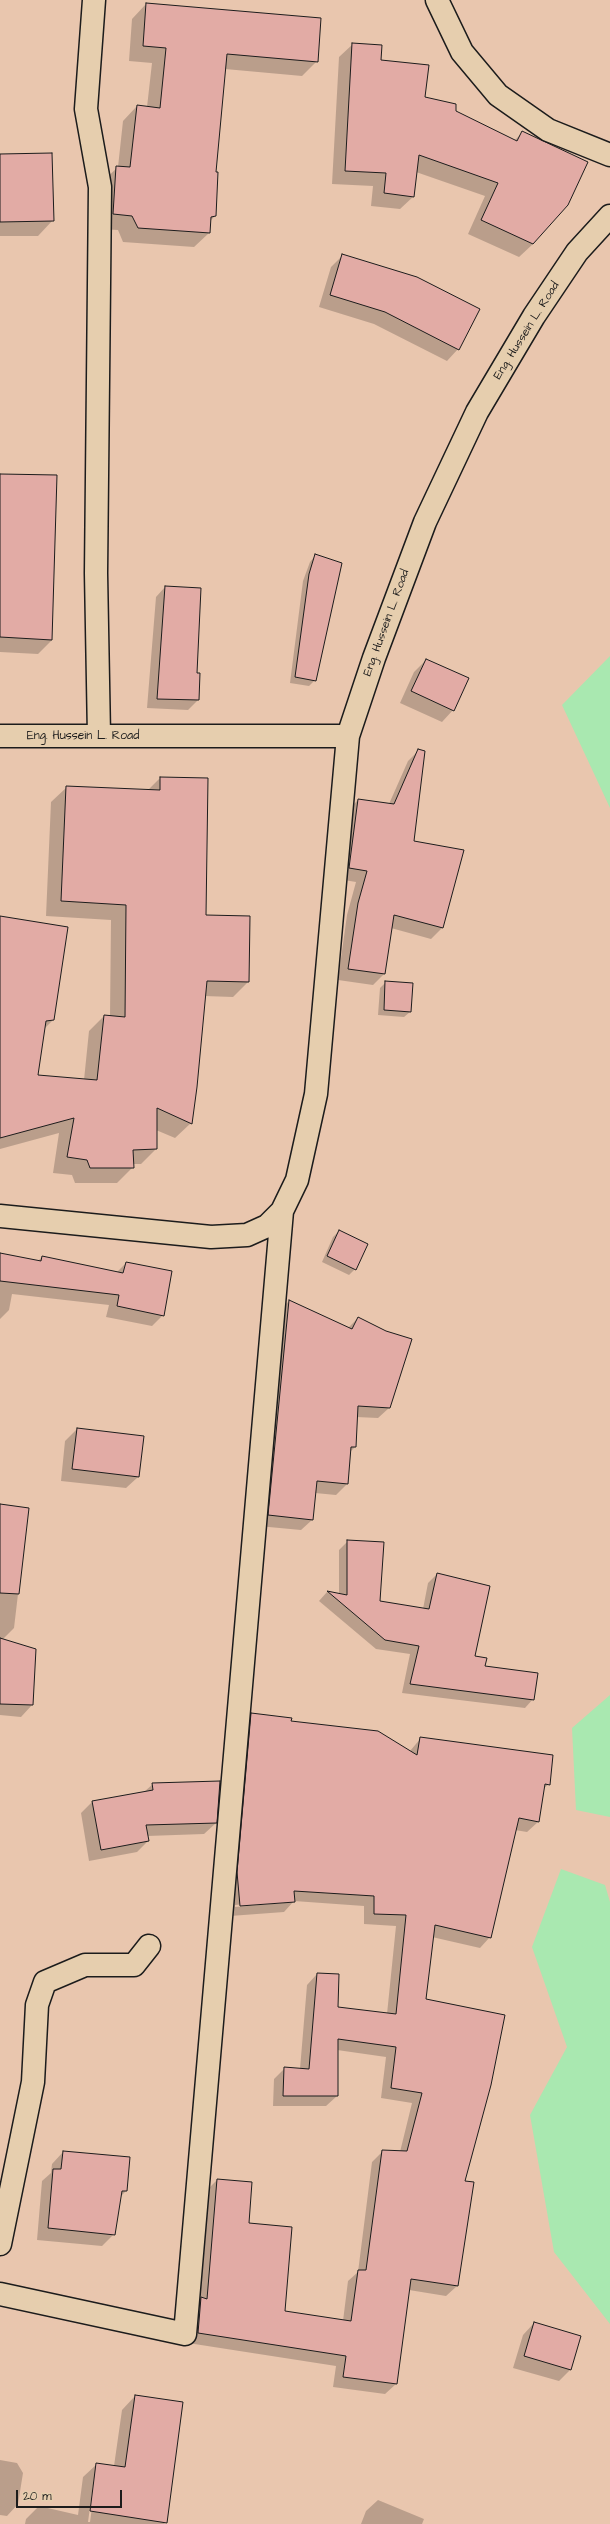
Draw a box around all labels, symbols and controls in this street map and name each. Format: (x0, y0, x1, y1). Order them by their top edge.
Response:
street label: Eng. Hussein L. Road (491, 279, 563, 383)
street label: Eng. Hussein L. Road (361, 568, 413, 678)
street label: Eng. Hussein L. Road (27, 729, 139, 743)
scale bar (18, 2482, 124, 2508)
text: 20 m (23, 2488, 52, 2505)

